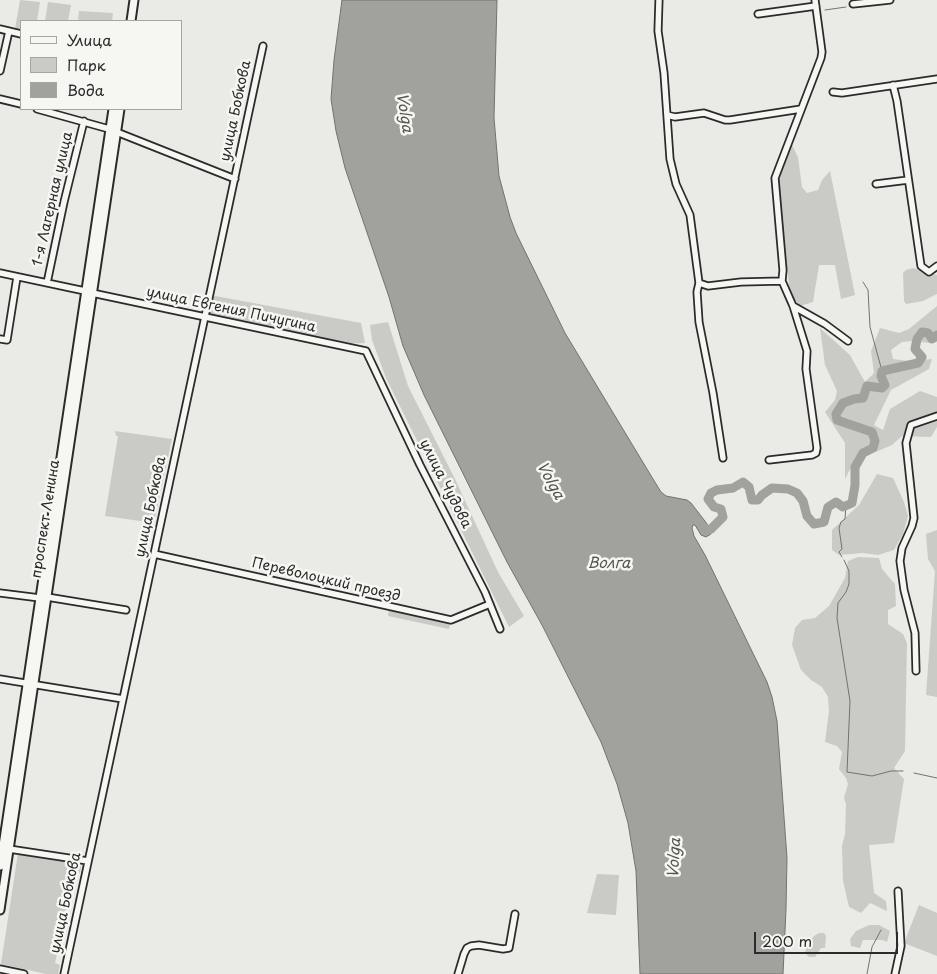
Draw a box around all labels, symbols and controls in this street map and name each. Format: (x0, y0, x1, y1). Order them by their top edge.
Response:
legend (20, 20, 182, 110)
text: Улица (67, 28, 112, 51)
text: Парк (67, 53, 106, 76)
street label: улица Бобкова (217, 59, 255, 163)
text: Вода (67, 78, 104, 101)
water label: Volga (392, 92, 416, 134)
street label: 1-я Лагерная улица (29, 130, 77, 268)
street label: улица Евгения Пичугина (145, 284, 317, 336)
street label: улица Чудова (415, 437, 475, 531)
street label: улица Бобкова (132, 455, 170, 559)
street label: проспект Ленина (28, 459, 64, 579)
water label: Volga (532, 459, 568, 503)
street label: Переволоцкий проезд (250, 555, 402, 605)
water label: Волга (588, 555, 630, 573)
water label: Volga (665, 838, 685, 878)
street label: улица Бобкова (47, 851, 85, 955)
scale bar (757, 922, 901, 954)
text: 200 m (762, 929, 812, 952)

